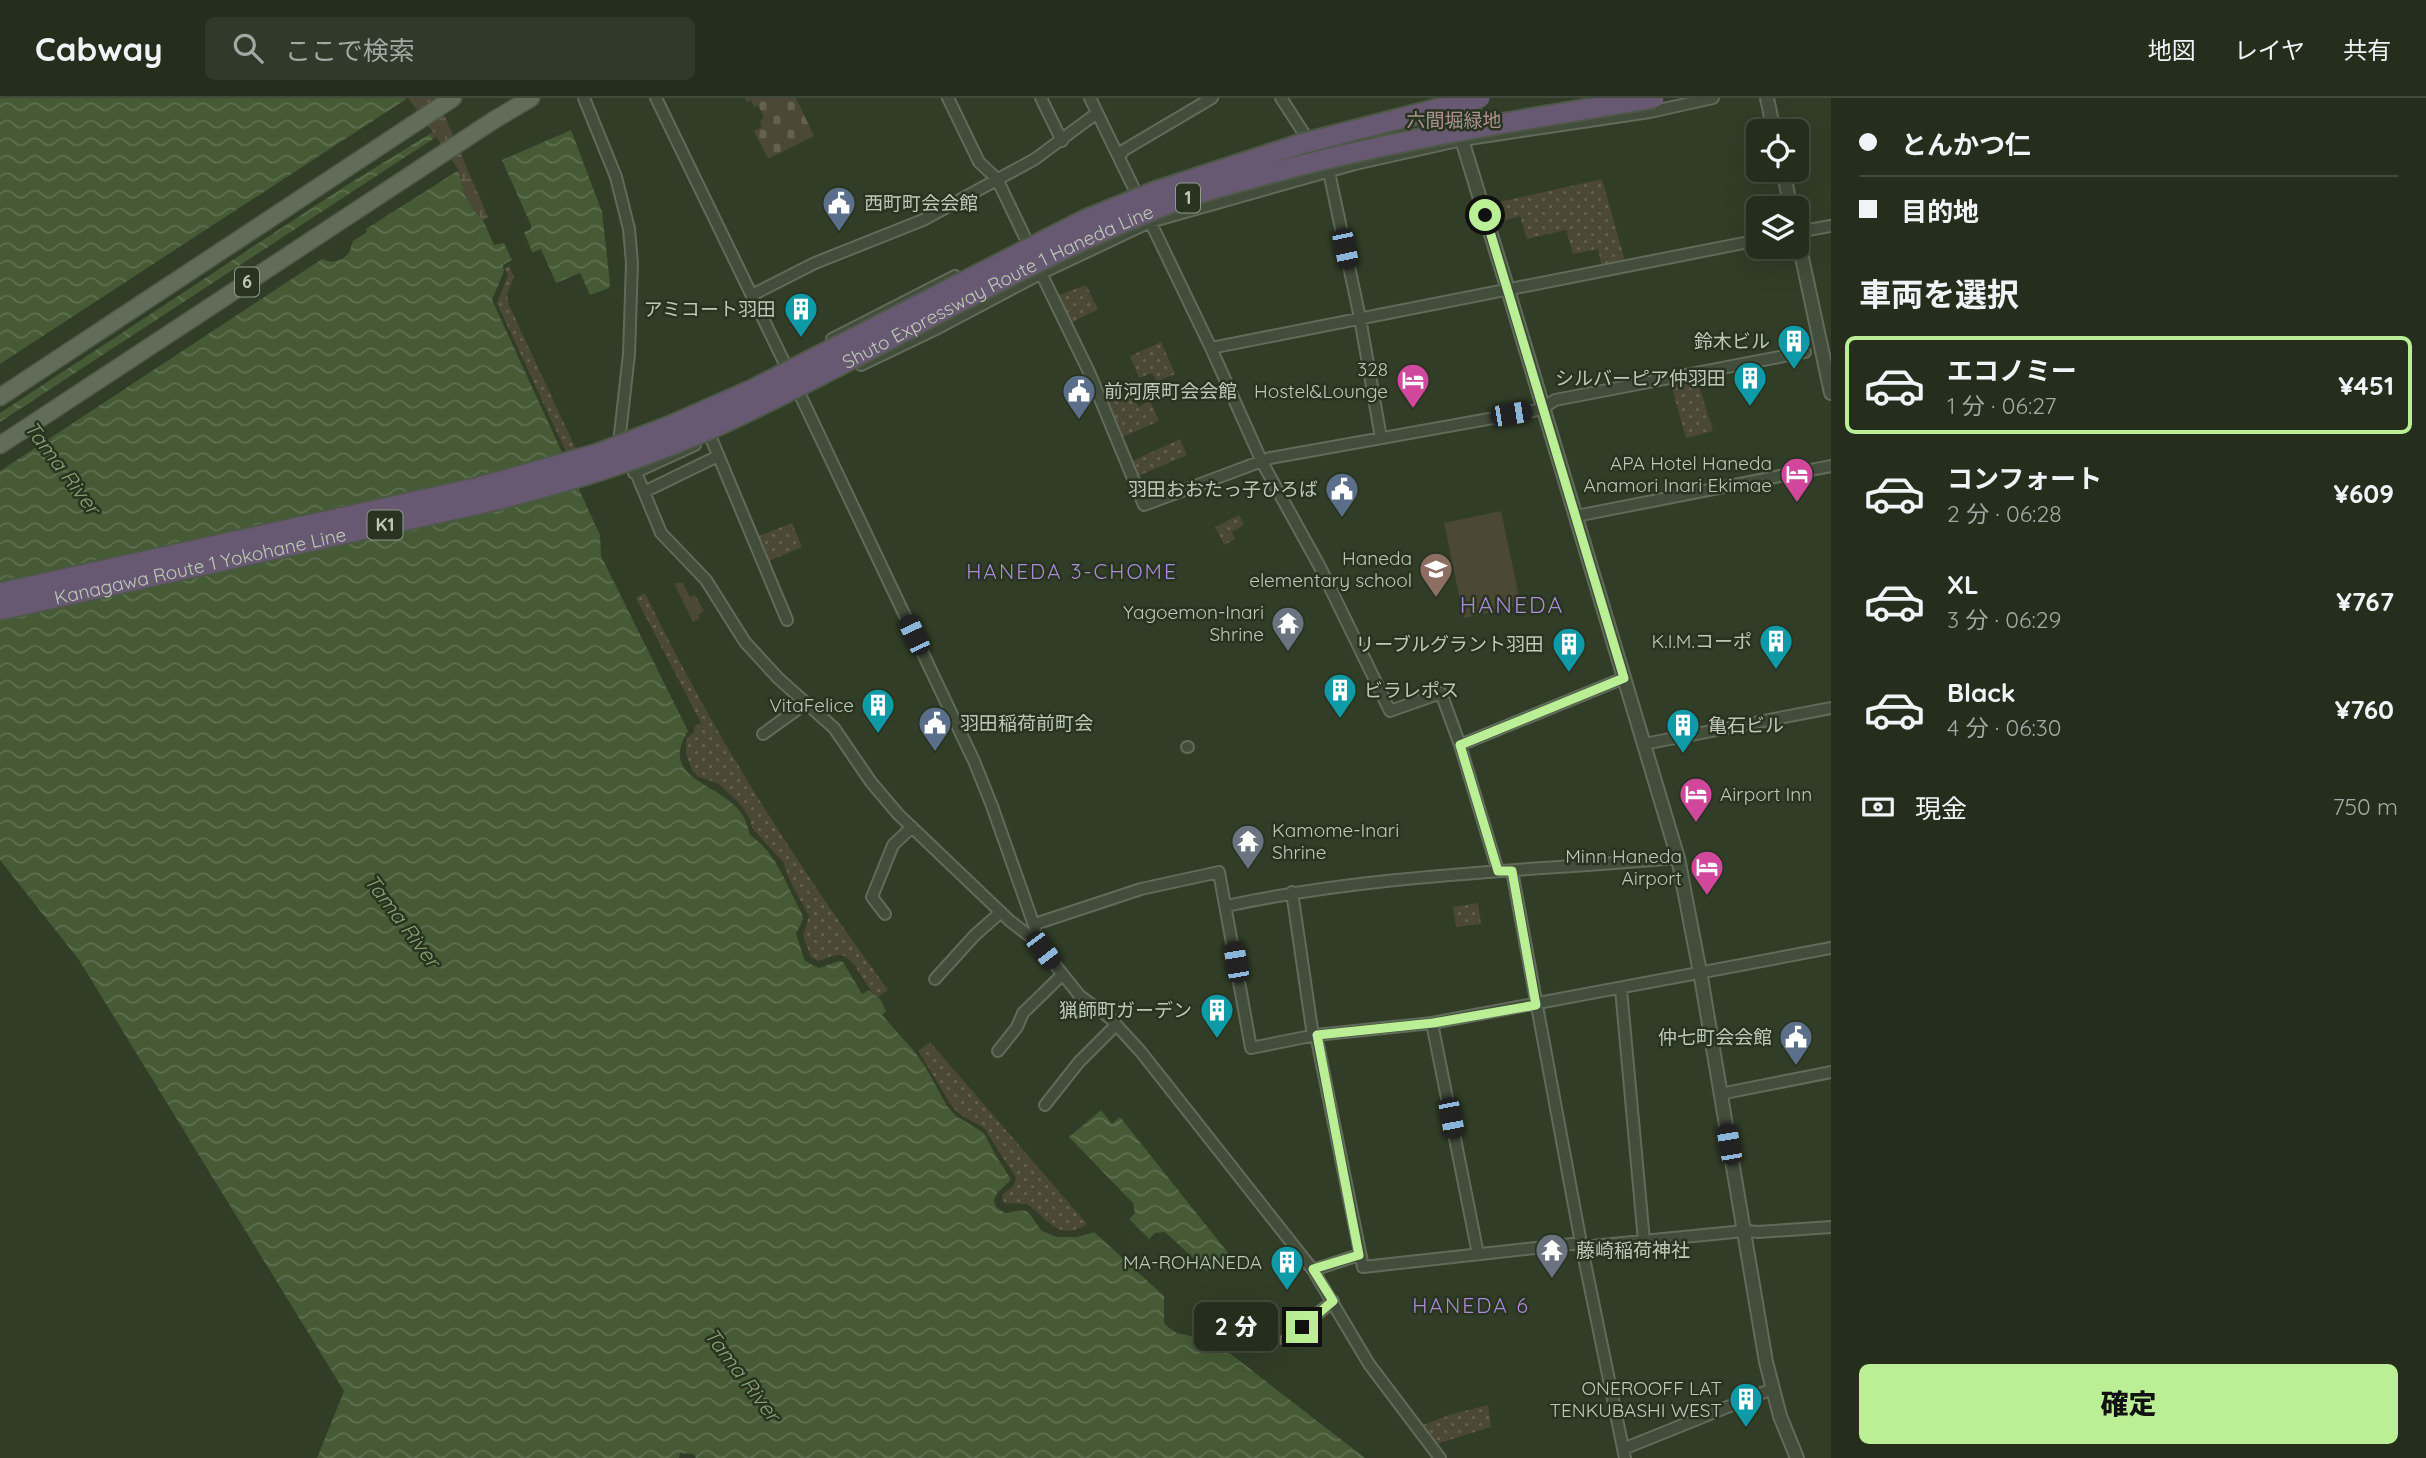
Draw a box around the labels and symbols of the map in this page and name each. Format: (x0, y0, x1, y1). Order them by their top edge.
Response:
park label: 六間堀緑地 (1406, 108, 1502, 132)
public building icon: 西町町会会館 (820, 184, 858, 233)
road number: 1 (1176, 184, 1200, 212)
place label: 西町町会会館 (864, 191, 978, 215)
street label: Shuto Expressway Route 1 Haneda Line (838, 199, 1157, 374)
route start (1469, 199, 1501, 231)
car (1331, 226, 1360, 272)
road number: 6 (235, 267, 259, 296)
building icon: アミコート羽田 (782, 290, 820, 339)
place label: アミコート羽田 (643, 297, 776, 321)
building icon: 鈴木ビル (1775, 322, 1813, 371)
place label: 鈴木ビル (1694, 329, 1770, 353)
place label: 328 Hostel&Lounge (1254, 357, 1388, 403)
building icon: シルバーピア仲羽田 (1731, 359, 1769, 408)
hotel icon: 328 Hostel&Lounge (1394, 361, 1432, 410)
place label: シルバーピア仲羽田 (1555, 366, 1726, 390)
public building icon: 前河原町会会館 (1060, 372, 1098, 421)
place label: 前河原町会会館 (1104, 379, 1237, 403)
car (1489, 400, 1534, 428)
water label: Tama River (19, 415, 108, 522)
place label: APA Hotel Haneda Anamori Inari Ekimae (1583, 451, 1772, 497)
hotel icon: APA Hotel Haneda Anamori Inari Ekimae (1778, 455, 1816, 504)
public building icon: 羽田おおたっ子ひろば (1323, 470, 1361, 519)
place label: 羽田おおたっ子ひろば (1128, 477, 1318, 501)
road number: K1 (368, 510, 402, 540)
street label: Kanagawa Route 1 Yokohane Line (52, 522, 348, 610)
place label: Haneda elementary school (1249, 546, 1412, 592)
school or university icon: Haneda elementary school (1417, 550, 1455, 599)
district label: HANEDA 3-CHOME (966, 558, 1178, 584)
district label: HANEDA (1460, 590, 1564, 619)
place label: Yagoemon-Inari Shrine (1123, 600, 1264, 646)
temple icon: Yagoemon-Inari Shrine (1269, 604, 1307, 653)
car (896, 612, 933, 658)
building icon: K.I.M.コーポ (1757, 622, 1795, 671)
building icon: リーブルグラント羽田 (1550, 625, 1588, 674)
place label: K.I.M.コーポ (1651, 629, 1752, 653)
place label: リーブルグラント羽田 (1355, 632, 1544, 656)
building icon: ビラレポス (1321, 671, 1359, 720)
place label: ビラレポス (1364, 678, 1459, 702)
building icon: VitaFelice (859, 686, 897, 735)
place label: VitaFelice (769, 693, 854, 717)
public building icon: 羽田稲荷前町会 (916, 704, 954, 753)
building icon: 亀石ビル (1664, 706, 1702, 755)
place label: 羽田稲荷前町会 (960, 711, 1093, 735)
place label: 亀石ビル (1708, 713, 1784, 737)
hotel icon: Airport Inn (1677, 775, 1715, 824)
place label: Airport Inn (1720, 782, 1812, 806)
place label: Kamome-Inari Shrine (1272, 818, 1399, 864)
temple icon: Kamome-Inari Shrine (1229, 822, 1267, 871)
place label: Minn Haneda Airport (1565, 844, 1682, 890)
hotel icon: Minn Haneda Airport (1688, 848, 1726, 897)
water label: Tama River (359, 868, 448, 975)
car (1022, 927, 1065, 973)
car (1223, 939, 1250, 985)
building icon: 猟師町ガーデン (1198, 991, 1236, 1040)
place label: 猟師町ガーデン (1059, 998, 1192, 1022)
public building icon: 仲七町会会館 (1777, 1018, 1815, 1067)
place label: 仲七町会会館 (1658, 1025, 1772, 1049)
car (1437, 1095, 1466, 1141)
car (1716, 1121, 1743, 1167)
temple icon: 藤崎稲荷神社 (1533, 1231, 1571, 1280)
place label: 藤崎稲荷神社 (1576, 1238, 1690, 1262)
building icon: MA-ROHANEDA (1268, 1243, 1306, 1292)
place label: MA-ROHANEDA (1123, 1250, 1262, 1274)
district label: HANEDA 6 (1412, 1292, 1530, 1318)
callout: 2 分 (1194, 1302, 1278, 1352)
route end (1286, 1311, 1318, 1343)
water label: Tama River (699, 1322, 788, 1429)
place label: ONEROOFF LAT TENKUBASHI WEST (1550, 1376, 1722, 1422)
building icon: ONEROOFF LAT TENKUBASHI WEST (1727, 1380, 1765, 1429)

